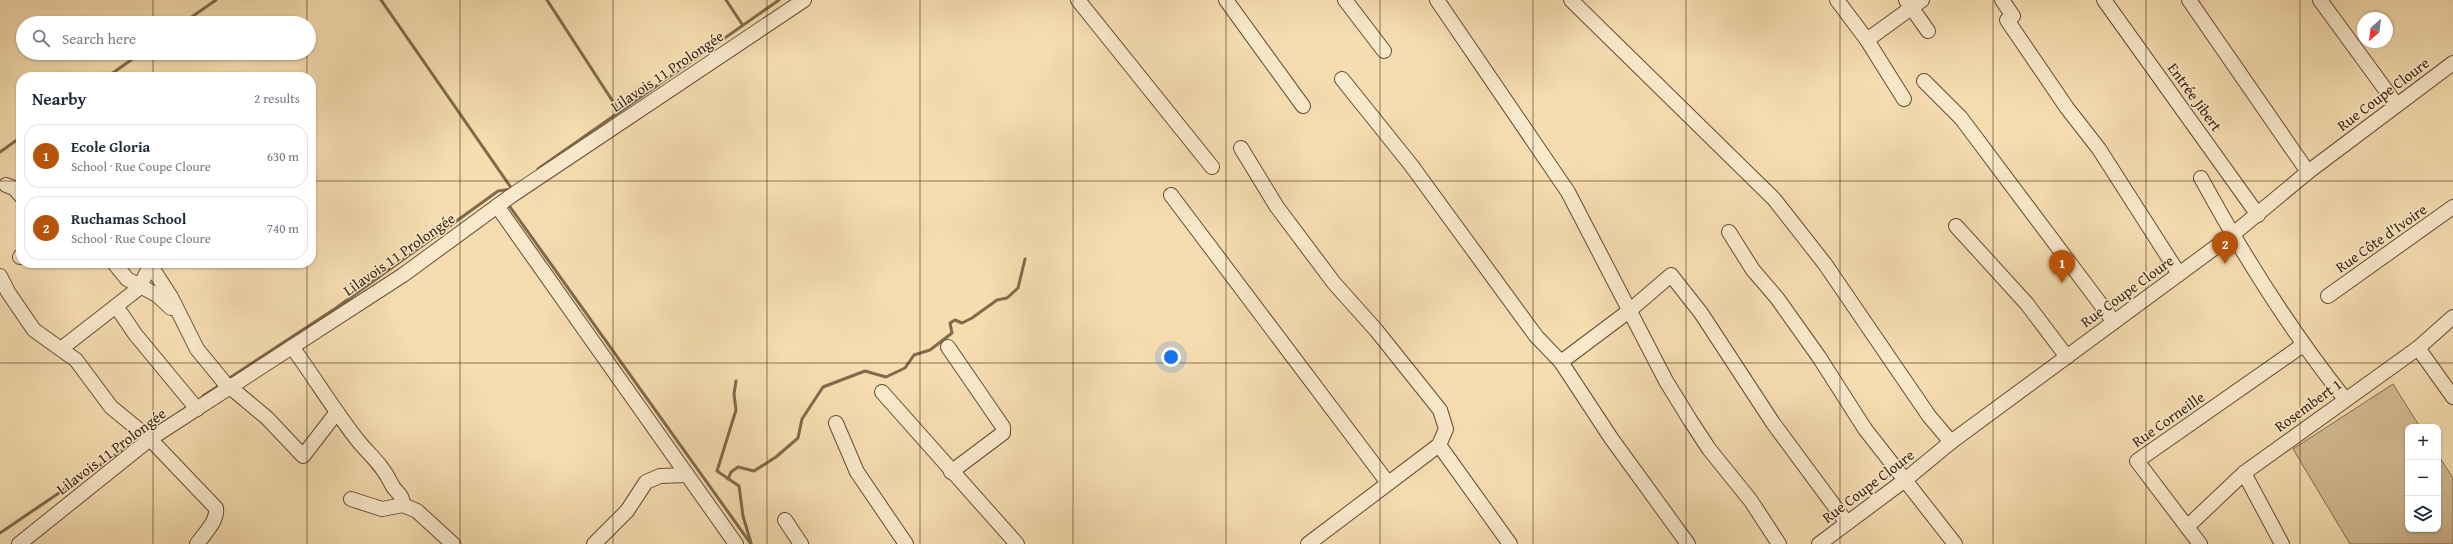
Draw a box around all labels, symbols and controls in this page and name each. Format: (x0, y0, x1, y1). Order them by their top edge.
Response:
north arrow (2357, 12, 2393, 48)
search box (16, 16, 316, 60)
street label: Lilavois 11 Prolongée (606, 25, 728, 117)
icon: search (30, 27, 52, 49)
text: Search here (62, 28, 136, 49)
street label: Rue Coupe Cloure (2333, 52, 2433, 136)
street label: Entrée Jibert (2163, 58, 2227, 136)
text: Nearby (32, 86, 86, 111)
text: 2 results (254, 89, 300, 108)
text: Ecole Gloria (71, 136, 150, 157)
text: 1 (43, 147, 49, 166)
text: 630 m (267, 147, 299, 166)
text: School · Rue Coupe Cloure (71, 157, 211, 176)
street label: Rue Côte d'Ivoire (2331, 199, 2431, 277)
text: Ruchamas School (71, 208, 187, 229)
street label: Lilavois 11 Prolongée (339, 208, 459, 300)
text: 2 (43, 219, 49, 238)
text: 740 m (267, 219, 299, 238)
text: School · Rue Coupe Cloure (71, 229, 211, 248)
pin: 2 (2212, 231, 2238, 264)
pin: 1 (2049, 250, 2075, 283)
street label: Rue Coupe Cloure (2076, 250, 2178, 332)
your location (1161, 347, 1181, 367)
street label: Rosembert 1 (2270, 373, 2346, 437)
street label: Rue Corneille (2127, 386, 2209, 452)
street label: Lilavois 11 Prolongée (52, 403, 170, 499)
map controls (2405, 424, 2441, 532)
button: + (2405, 424, 2441, 460)
street label: Rue Coupe Cloure (1818, 444, 1918, 528)
button: − (2405, 460, 2441, 496)
button: layers (2405, 496, 2441, 532)

